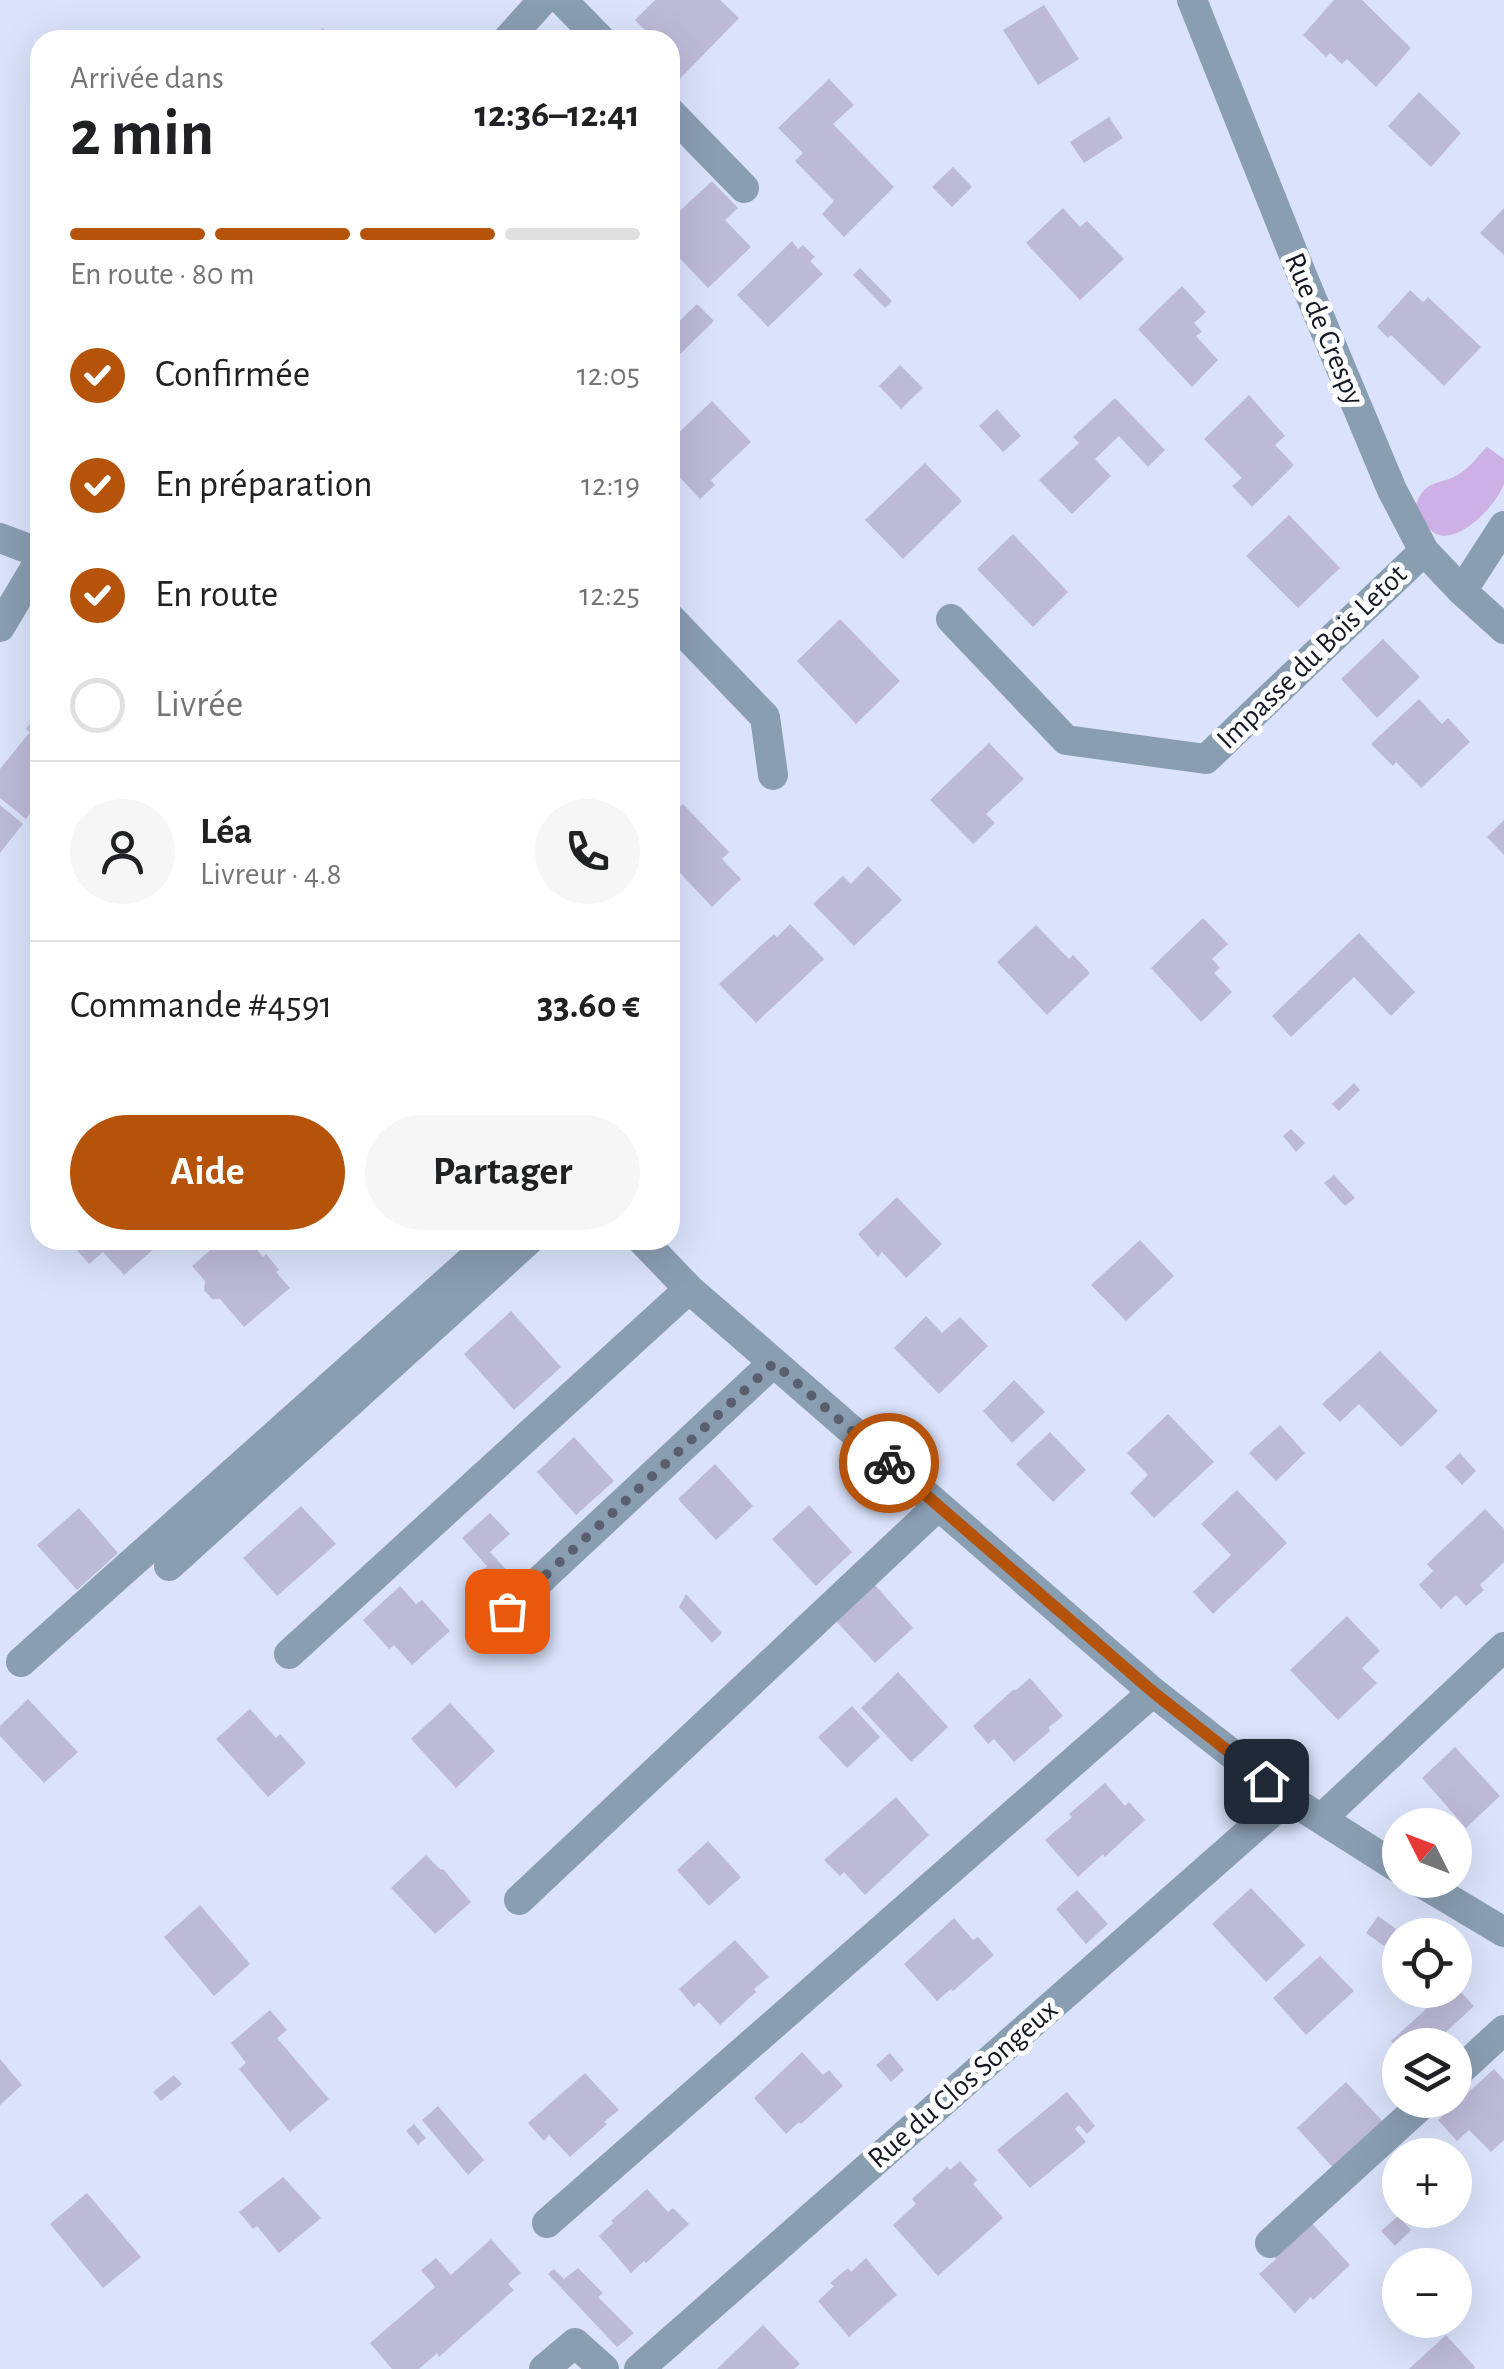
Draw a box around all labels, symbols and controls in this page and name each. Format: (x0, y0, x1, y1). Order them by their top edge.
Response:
text: Arrivée dans (70, 62, 224, 94)
text: 12:36–12:41 (474, 96, 640, 134)
text: 2 min (70, 102, 214, 167)
street label: Rue de Crespy (1279, 249, 1369, 409)
text: En route · 80 m (70, 258, 255, 290)
icon: check (70, 348, 125, 403)
text: Confirmée (155, 356, 310, 394)
text: 12:05 (577, 359, 640, 391)
icon: check (70, 458, 125, 513)
text: En préparation (155, 466, 373, 504)
text: 12:19 (581, 469, 640, 501)
street label: Impasse du Bois Letot (1211, 559, 1413, 755)
icon: check (70, 568, 125, 623)
text: En route (155, 576, 278, 614)
text: 12:25 (579, 579, 640, 611)
text: Livrée (155, 686, 243, 724)
button: person (70, 799, 175, 904)
button: phone (535, 799, 640, 904)
text: Léa (200, 813, 252, 851)
text: Livreur · 4.8 (200, 858, 342, 890)
text: Commande #4591 (70, 987, 333, 1025)
text: 33.60 € (537, 987, 640, 1025)
button: Aide (70, 1115, 345, 1230)
button: Partager (365, 1115, 640, 1230)
courier (839, 1413, 939, 1513)
icon: bike (862, 1436, 917, 1491)
pin (465, 1569, 550, 1654)
icon: bag (480, 1584, 535, 1639)
pin (1224, 1739, 1309, 1824)
icon: home (1239, 1754, 1294, 1809)
north arrow (1382, 1808, 1472, 1898)
map controls (1382, 1808, 1472, 2338)
button: locate (1382, 1918, 1472, 2008)
street label: Rue du Clos Songeux (863, 1994, 1063, 2174)
button: layers (1382, 2028, 1472, 2118)
button: + (1382, 2138, 1472, 2228)
button: − (1382, 2248, 1472, 2338)

